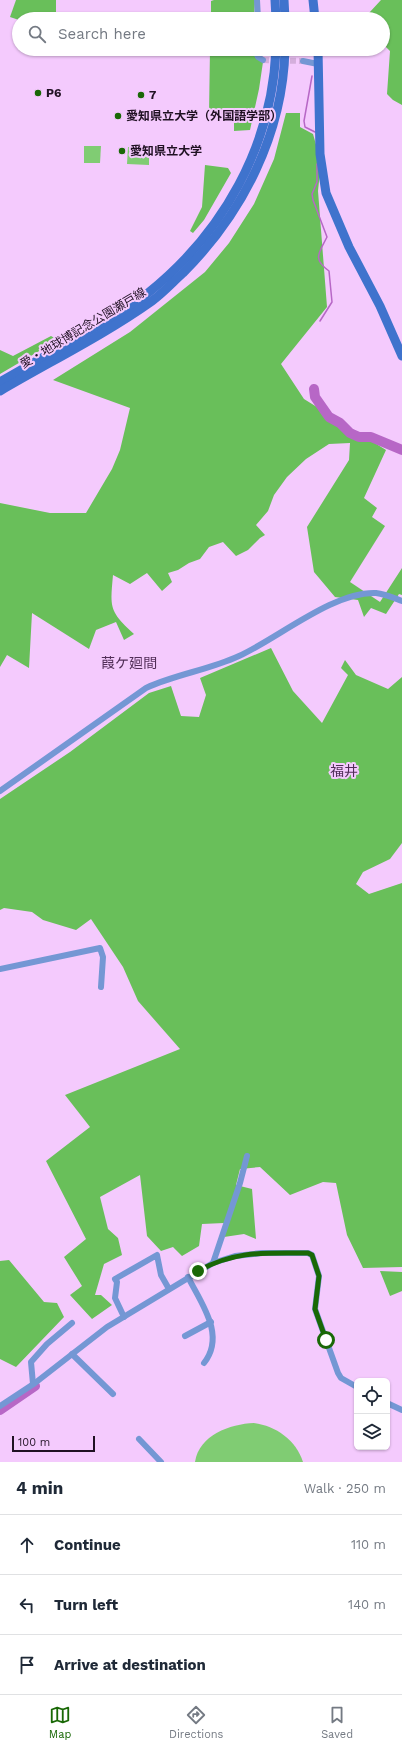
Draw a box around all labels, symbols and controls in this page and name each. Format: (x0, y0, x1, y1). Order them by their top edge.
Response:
search box (12, 12, 390, 56)
icon: search (26, 23, 48, 45)
text: Search here (58, 25, 146, 43)
place label: P6 (46, 86, 61, 100)
marker: P6 (33, 88, 43, 98)
place label: 7 (149, 88, 156, 102)
marker: 7 (136, 90, 146, 100)
place label: 愛知県立大学（外国語学部） (126, 109, 282, 123)
marker: 愛知県立大学（外国語学部） (113, 111, 123, 121)
place label: 愛知県立大学 (130, 144, 202, 158)
marker: 愛知県立大学 (117, 146, 127, 156)
street label: 愛・地球博記念公園瀬戸線 (18, 285, 148, 371)
district label: 葭ケ廻間 (101, 655, 157, 671)
district label: 福井 (330, 763, 358, 779)
route end (189, 1262, 207, 1280)
route start (317, 1331, 335, 1349)
map controls (354, 1378, 390, 1450)
button: locate (354, 1378, 390, 1414)
button: layers (354, 1414, 390, 1450)
scale bar (12, 1434, 95, 1453)
text: 100 m (18, 1436, 50, 1449)
text: 4 min (16, 1478, 63, 1498)
text: Walk · 250 m (304, 1481, 386, 1496)
icon: ahead (16, 1534, 38, 1556)
text: Continue (54, 1536, 121, 1554)
text: 110 m (351, 1537, 386, 1552)
icon: left (16, 1594, 38, 1616)
text: Turn left (54, 1596, 118, 1614)
text: 140 m (348, 1597, 386, 1612)
icon: arrive (16, 1654, 38, 1676)
text: Arrive at destination (54, 1656, 206, 1674)
tab: Map (49, 1704, 71, 1741)
tab: Directions (169, 1704, 223, 1741)
tab: Saved (321, 1704, 353, 1741)

